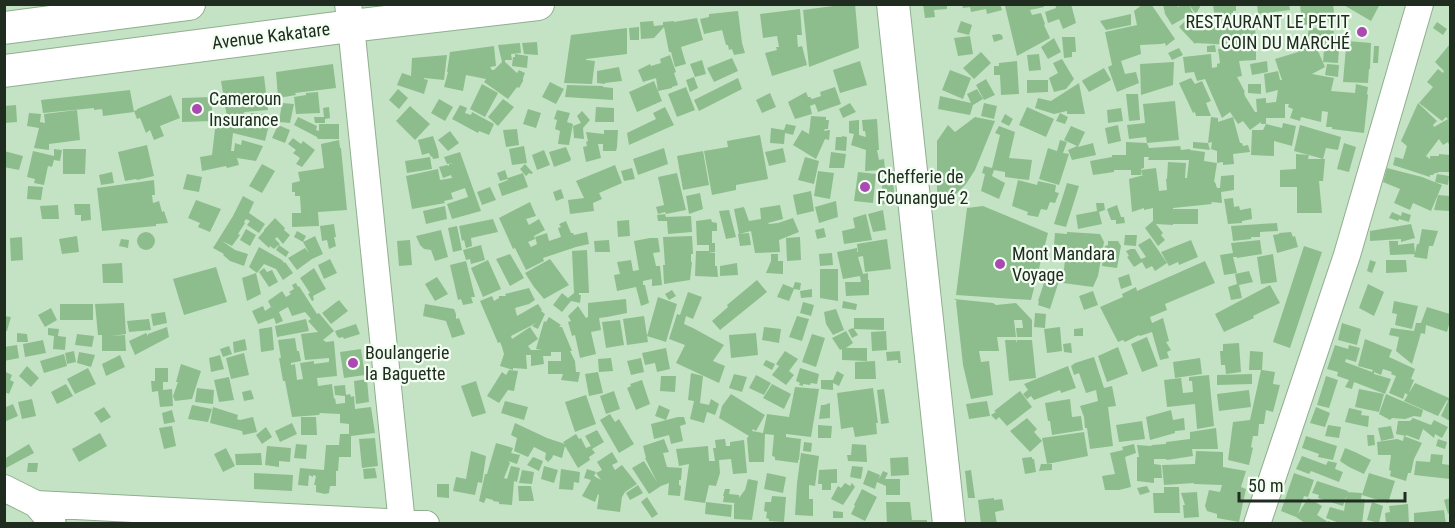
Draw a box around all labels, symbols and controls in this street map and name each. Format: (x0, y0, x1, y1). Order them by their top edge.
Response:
place label: RESTAURANT LE PETIT COIN DU MARCHÉ (1185, 11, 1350, 53)
street label: Avenue Kakatare (211, 18, 331, 53)
marker: RESTAURANT LE PETIT COIN DU MARCHÉ (1355, 25, 1369, 39)
place label: Cameroun Insurance (209, 88, 282, 130)
marker: Cameroun Insurance (190, 102, 204, 116)
place label: Chefferie de Founangué 2 (877, 166, 968, 208)
marker: Chefferie de Founangué 2 (858, 180, 872, 194)
place label: Mont Mandara Voyage (1012, 243, 1115, 285)
marker: Mont Mandara Voyage (993, 257, 1007, 271)
place label: Boulangerie la Baguette (365, 342, 449, 384)
marker: Boulangerie la Baguette (346, 356, 360, 370)
scale bar (1239, 465, 1406, 503)
text: 50 m (1248, 475, 1283, 496)

